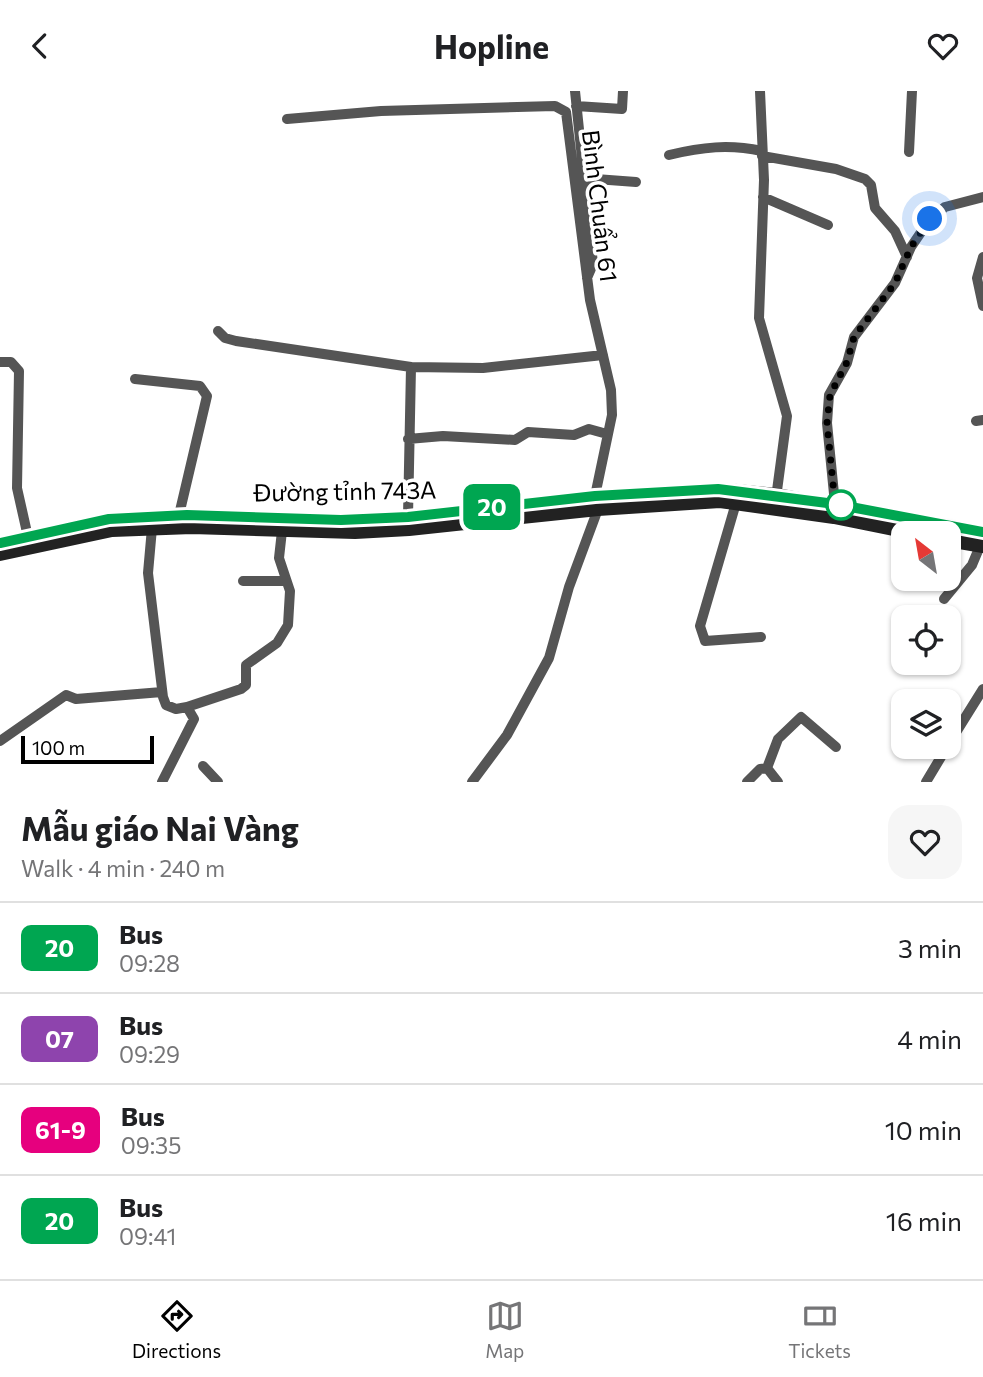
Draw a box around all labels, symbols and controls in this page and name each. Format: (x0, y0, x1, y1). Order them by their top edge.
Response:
text: Hopline (434, 26, 549, 66)
icon: back (21, 27, 59, 65)
icon: heart (924, 27, 962, 65)
street label: Bình Chuẩn 61 (577, 128, 624, 284)
your location (912, 201, 947, 236)
street label: Đường tỉnh 743A (252, 474, 437, 507)
line badge: 20 (461, 484, 524, 530)
unlabelled marker (826, 490, 856, 520)
text: 20 (477, 492, 507, 521)
north arrow (891, 521, 961, 591)
map controls (891, 521, 961, 759)
button: locate (891, 605, 961, 675)
button: layers (891, 689, 961, 759)
scale bar (21, 733, 154, 765)
text: 100 m (32, 736, 85, 759)
button: heart (888, 805, 962, 879)
text: Mẫu giáo Nai Vàng (21, 807, 299, 848)
text: Walk · 4 min · 240 m (21, 854, 225, 882)
text: Bus (119, 918, 163, 949)
text: 3 min (898, 932, 962, 963)
text: 20 (45, 933, 74, 962)
text: 09:28 (119, 949, 180, 977)
text: Bus (119, 1009, 163, 1040)
text: 4 min (897, 1023, 962, 1054)
text: 07 (45, 1024, 74, 1053)
text: 09:29 (119, 1040, 180, 1068)
text: Bus (121, 1100, 165, 1131)
text: 10 min (885, 1114, 962, 1145)
text: 61-9 (35, 1115, 86, 1144)
text: 09:35 (121, 1131, 181, 1159)
text: Bus (119, 1191, 163, 1222)
text: 16 min (886, 1205, 962, 1236)
text: 20 (45, 1206, 74, 1235)
text: 09:41 (119, 1222, 176, 1250)
tab: Directions (132, 1297, 221, 1362)
tab: Map (485, 1297, 524, 1362)
tab: Tickets (788, 1297, 851, 1362)

